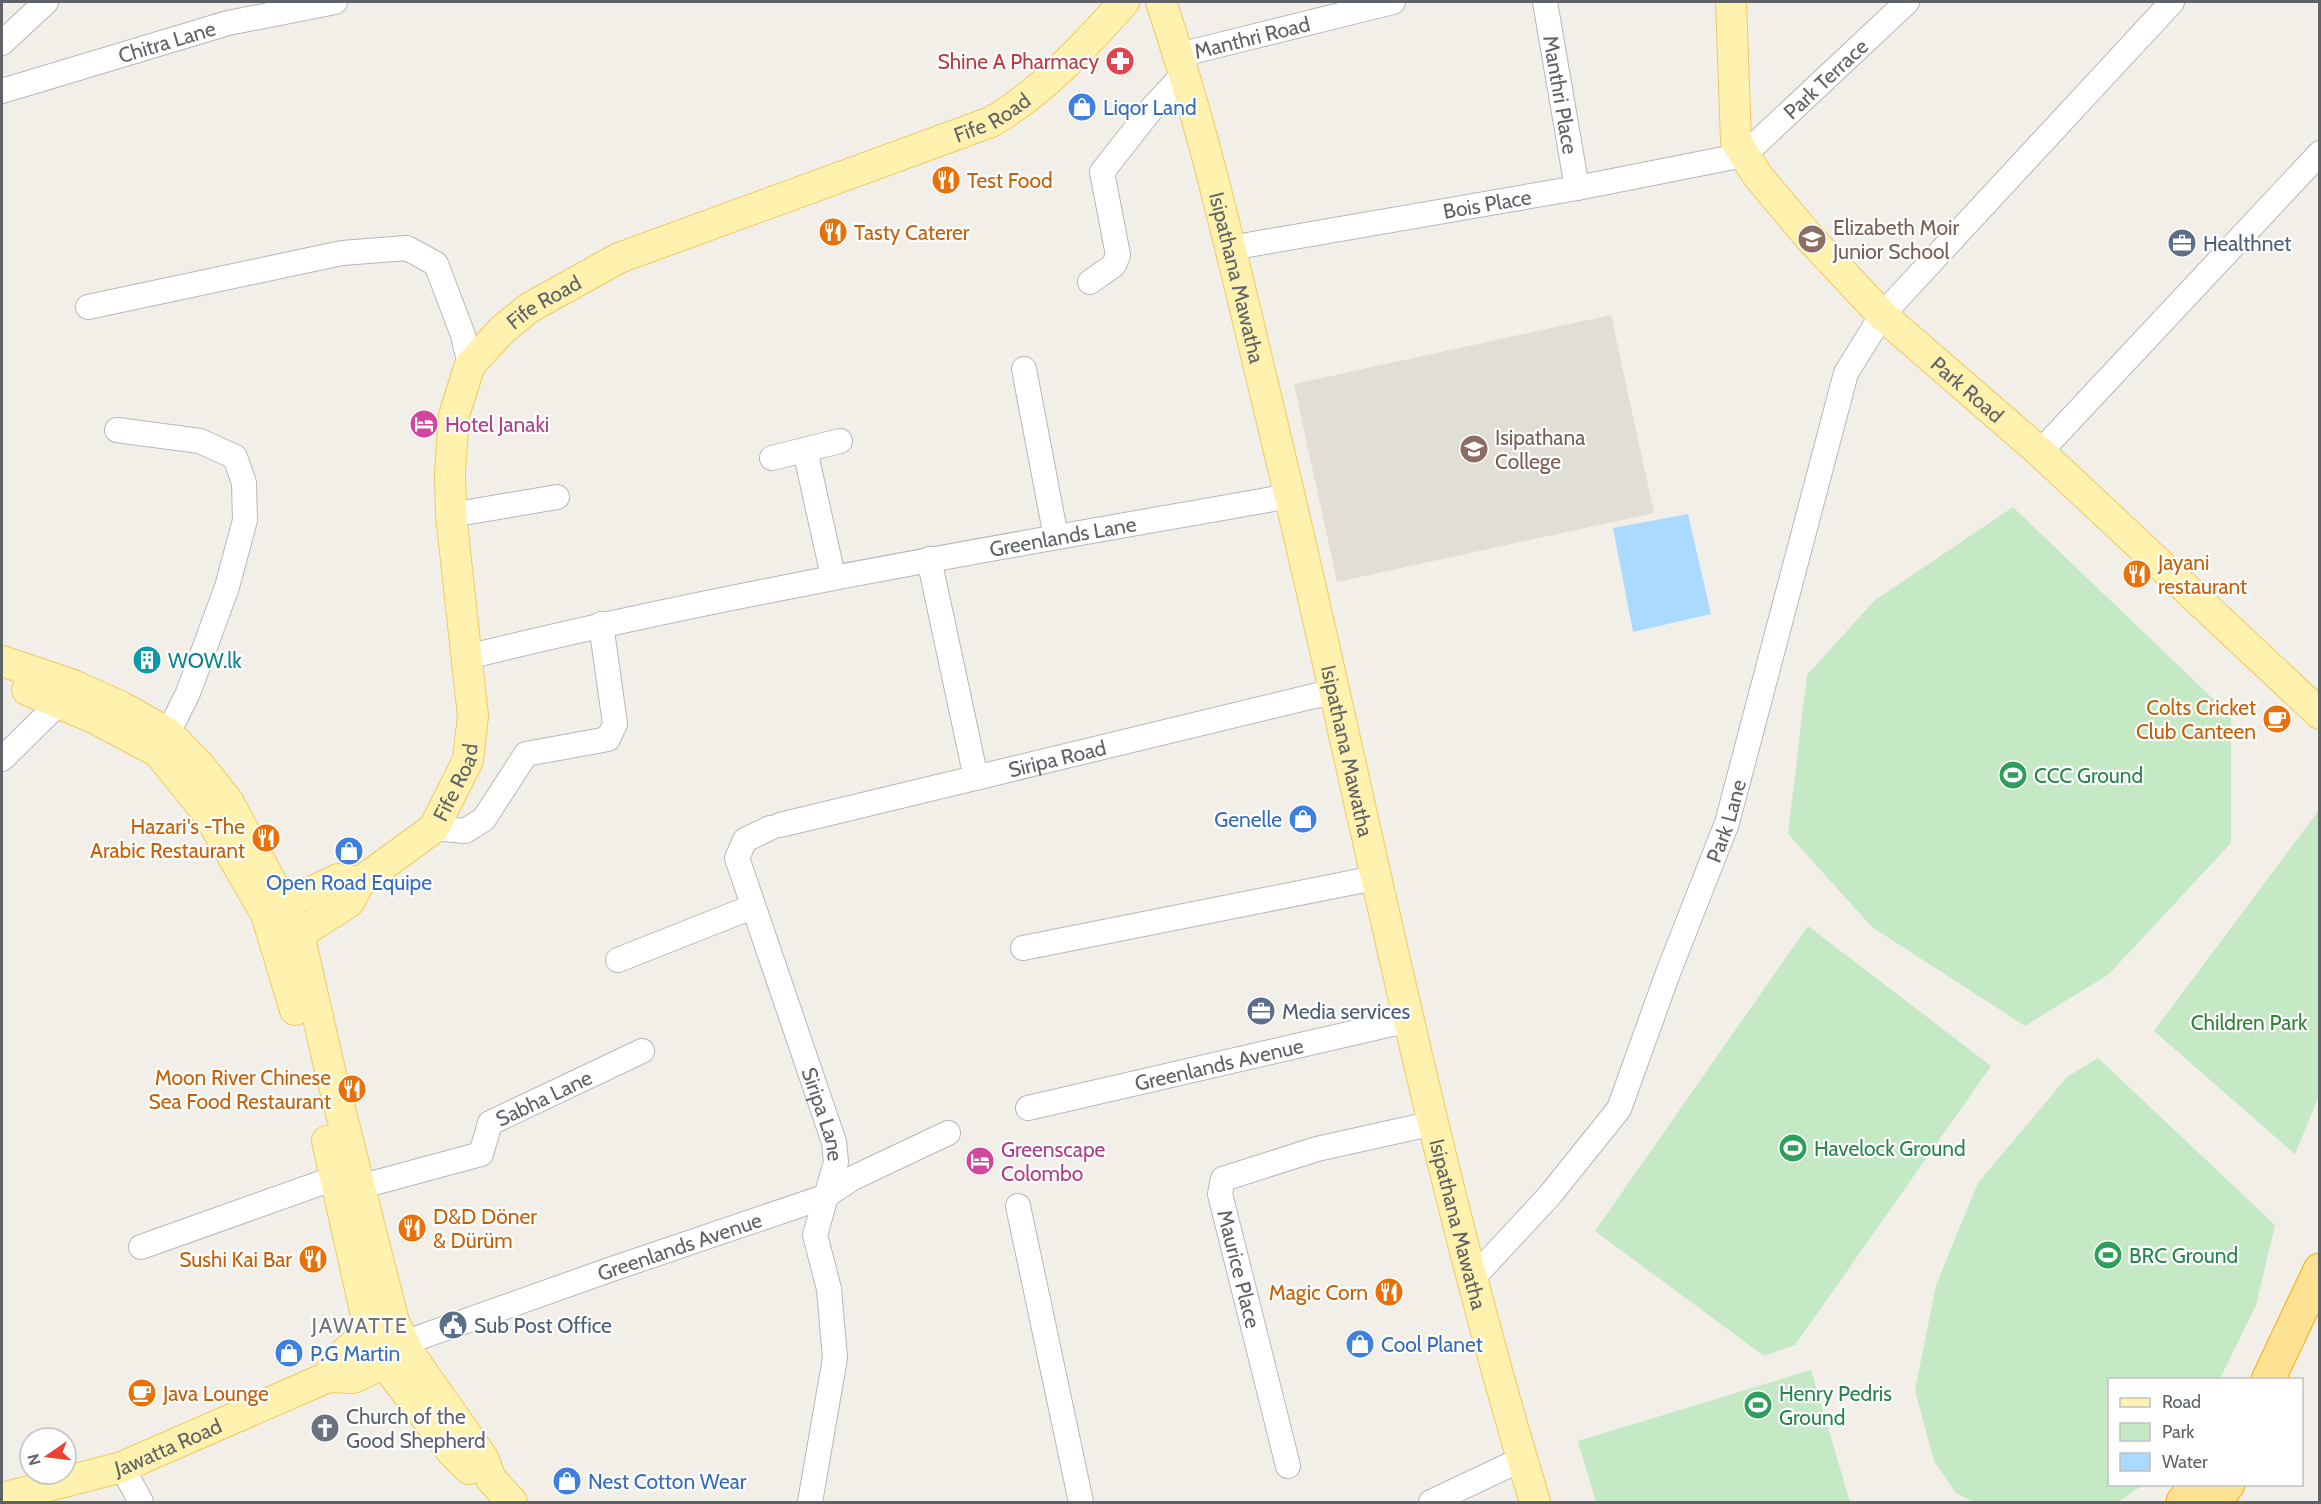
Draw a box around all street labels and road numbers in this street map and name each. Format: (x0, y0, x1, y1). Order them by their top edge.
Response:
street label: Manthri Road (1191, 11, 1312, 63)
street label: Chitra Lane (115, 15, 219, 68)
street label: Manthri Place (1538, 33, 1583, 156)
street label: Park Terrace (1778, 33, 1873, 124)
street label: Fife Road (950, 87, 1035, 147)
street label: Bois Place (1441, 184, 1533, 223)
street label: Isipathana Mawatha (1204, 189, 1270, 366)
street label: Fife Road (501, 269, 585, 334)
street label: Park Road (1926, 351, 2009, 427)
street label: Greenlands Lane (987, 511, 1138, 561)
street label: Isipathana Mawatha (1316, 662, 1379, 839)
street label: Siripa Road (1006, 734, 1108, 782)
street label: Fife Road (427, 742, 482, 825)
street label: Park Lane (1700, 776, 1751, 866)
street label: Greenlands Avenue (1132, 1032, 1306, 1095)
street label: Sabha Lane (492, 1064, 596, 1131)
street label: Siripa Lane (797, 1064, 848, 1163)
street label: Isipathana Mawatha (1425, 1136, 1492, 1312)
street label: Greenlands Avenue (594, 1206, 765, 1286)
street label: Maurice Place (1212, 1207, 1266, 1331)
street label: Jawatta Road (111, 1413, 225, 1481)

